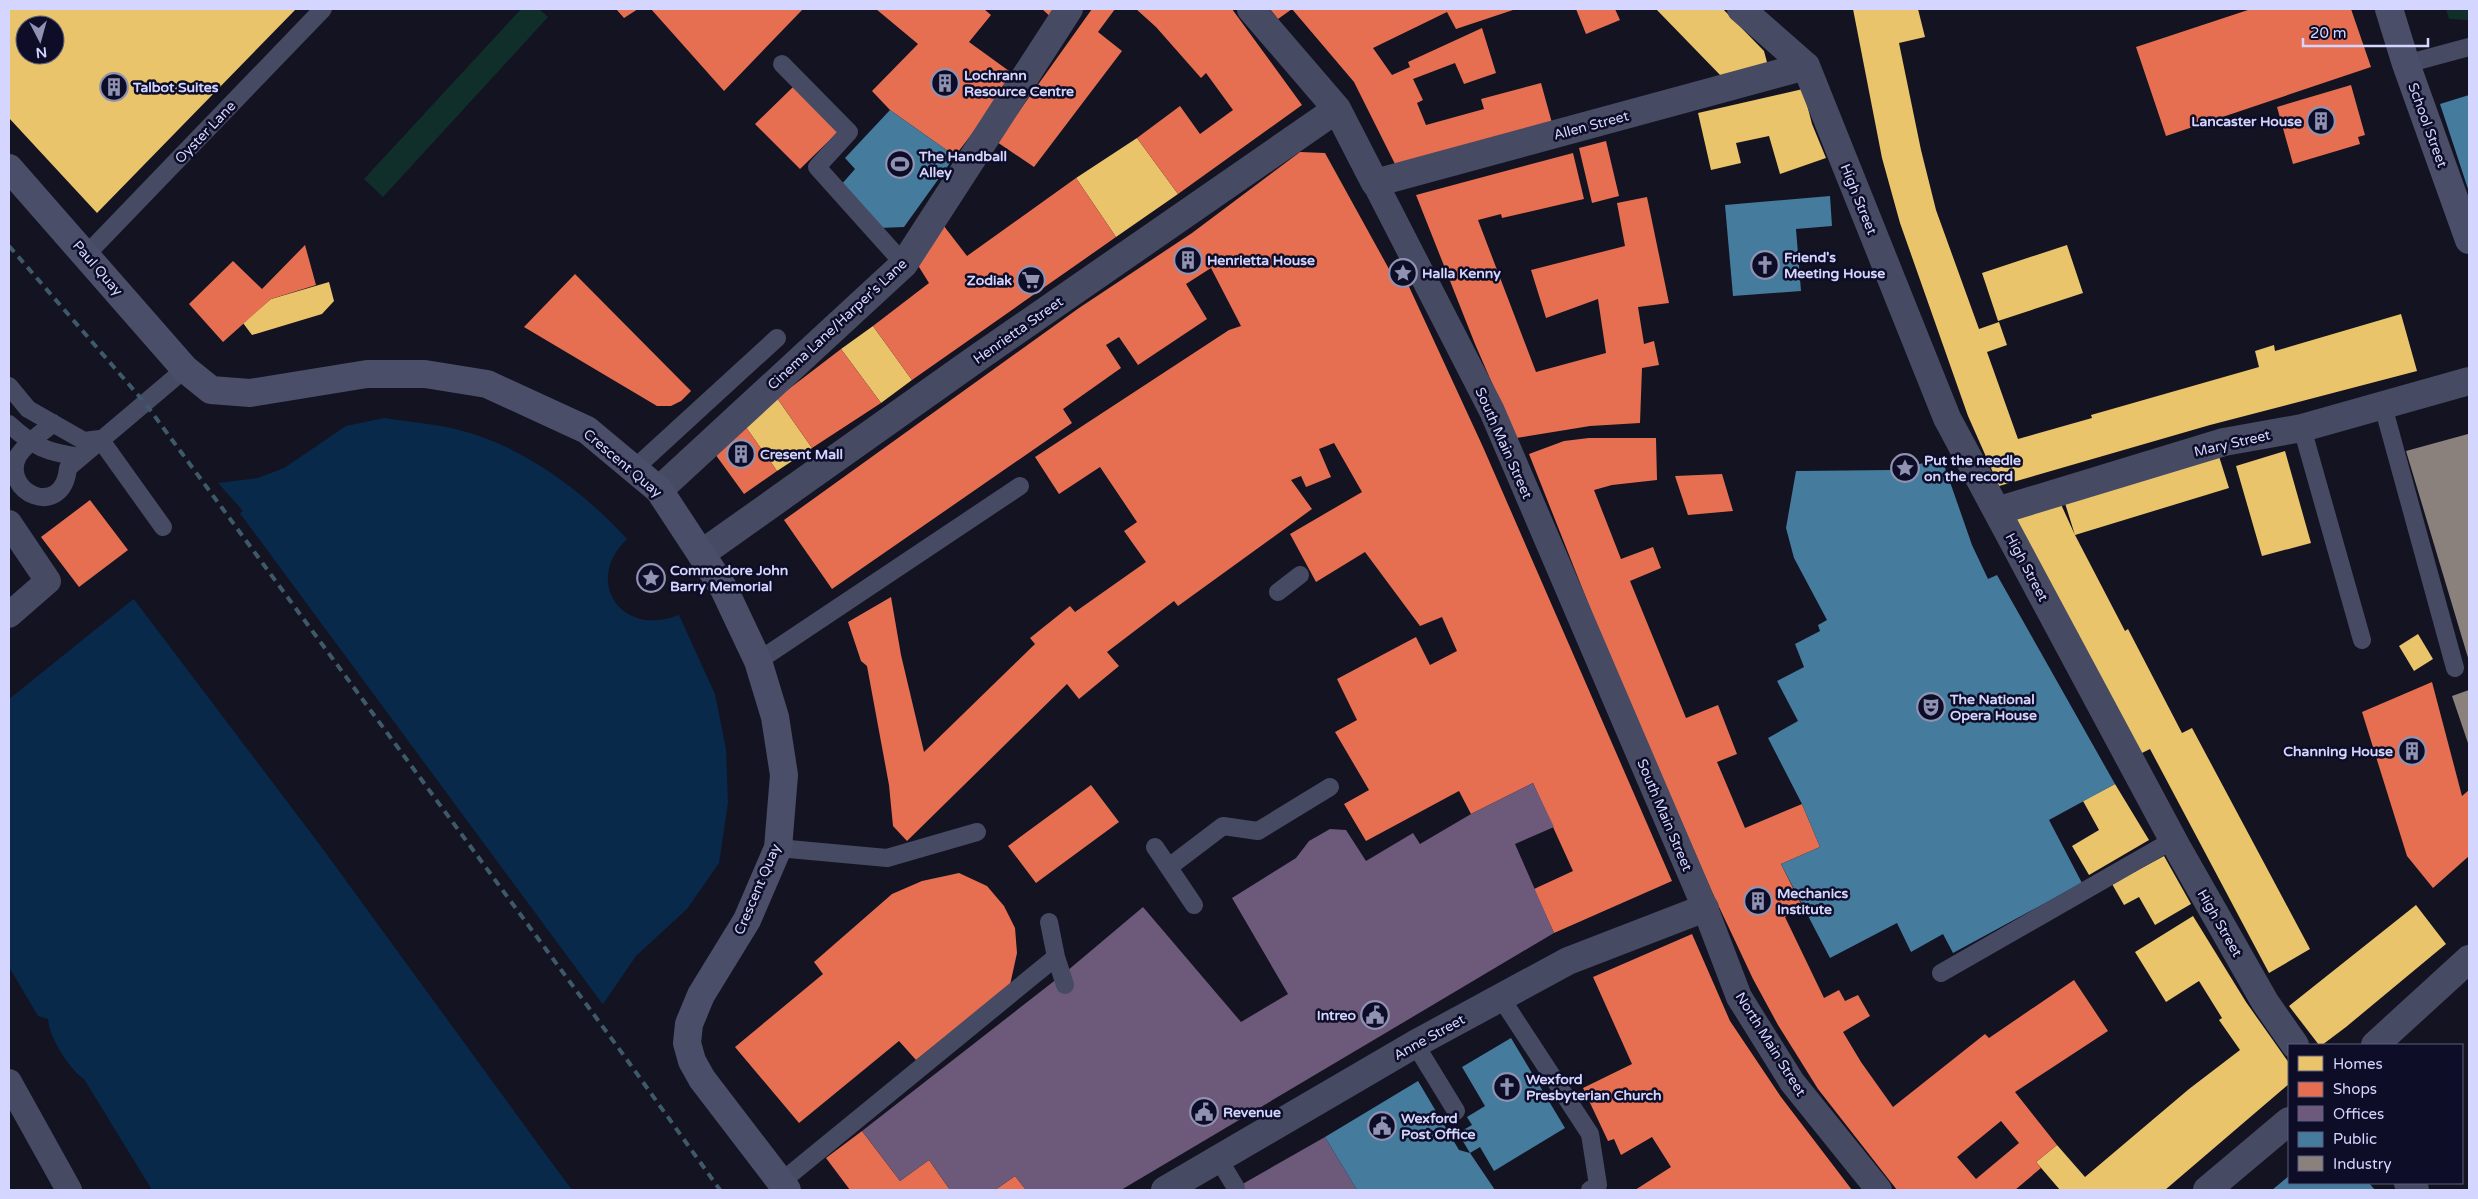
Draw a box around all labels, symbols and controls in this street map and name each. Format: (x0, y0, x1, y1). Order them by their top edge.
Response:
north arrow (15, 15, 65, 65)
scale bar (2303, 15, 2428, 47)
text: 20 m (2310, 24, 2347, 42)
text: N (35, 43, 48, 61)
place label: Lochrann Resource Centre (964, 67, 1074, 100)
building icon: Lochrann Resource Centre (930, 68, 960, 98)
building icon: Talbot Suites (99, 72, 129, 102)
place label: Talbot Suites (132, 79, 219, 96)
street label: School Street (2404, 81, 2451, 170)
street label: Oyster Lane (171, 98, 239, 167)
building icon: Lancaster House (2306, 106, 2336, 136)
street label: Allen Street (1552, 107, 1631, 144)
place label: Lancaster House (2191, 113, 2302, 130)
place label: The Handball Alley (918, 148, 1007, 181)
sports icon: The Handball Alley (885, 149, 915, 179)
street label: High Street (1837, 161, 1881, 238)
street label: Paul Quay (69, 237, 127, 300)
building icon: Henrietta House (1173, 245, 1203, 275)
place label: Friend's Meeting House (1784, 249, 1885, 282)
church icon: Friend's Meeting House (1750, 250, 1780, 280)
place label: Henrietta House (1207, 252, 1315, 269)
street label: Cinema Lane/Harper's Lane (764, 255, 911, 393)
place icon: Halla Kenny (1388, 258, 1418, 288)
supermarket icon: Zodiak (1016, 265, 1046, 295)
place label: Halla Kenny (1422, 265, 1501, 282)
place label: Zodiak (967, 272, 1012, 289)
street label: Henrietta Street (970, 293, 1067, 368)
street label: South Main Street (1471, 385, 1536, 502)
street label: Crescent Quay (580, 426, 666, 501)
street label: Mary Street (2192, 426, 2273, 461)
building icon: Cresent Mall (726, 439, 756, 469)
place label: Cresent Mall (760, 446, 843, 463)
place label: Put the needle on the record (1924, 452, 2021, 485)
place icon: Put the needle on the record (1890, 453, 1920, 483)
street label: High Street (2001, 530, 2052, 605)
place label: Commodore John Barry Memorial (670, 562, 788, 595)
place icon: Commodore John Barry Memorial (636, 563, 666, 593)
place label: The National Opera House (1949, 691, 2037, 724)
theatre icon: The National Opera House (1916, 692, 1946, 722)
building icon: Channing House (2397, 736, 2427, 766)
place label: Channing House (2283, 743, 2393, 760)
street label: South Main Street (1633, 757, 1696, 874)
street label: Crescent Quay (731, 841, 784, 937)
place label: Mechanics Institute (1777, 885, 1849, 918)
building icon: Mechanics Institute (1743, 886, 1773, 916)
street label: High Street (2193, 887, 2246, 961)
street label: North Main Street (1732, 989, 1810, 1100)
public building icon: Intreo (1360, 1000, 1390, 1030)
place label: Intreo (1317, 1007, 1356, 1024)
street label: Anne Street (1391, 1011, 1468, 1064)
legend (2288, 1044, 2463, 1184)
text: Homes (2333, 1055, 2383, 1073)
place label: Wexford Presbyterian Church (1526, 1071, 1662, 1104)
church icon: Wexford Presbyterian Church (1492, 1072, 1522, 1102)
text: Shops (2333, 1080, 2377, 1098)
public building icon: Revenue (1189, 1097, 1219, 1127)
place label: Revenue (1223, 1104, 1281, 1121)
text: Offices (2333, 1105, 2384, 1123)
place label: Wexford Post Office (1401, 1110, 1476, 1143)
public building icon: Wexford Post Office (1367, 1111, 1397, 1141)
text: Public (2333, 1130, 2377, 1148)
text: Industry (2333, 1155, 2392, 1173)

